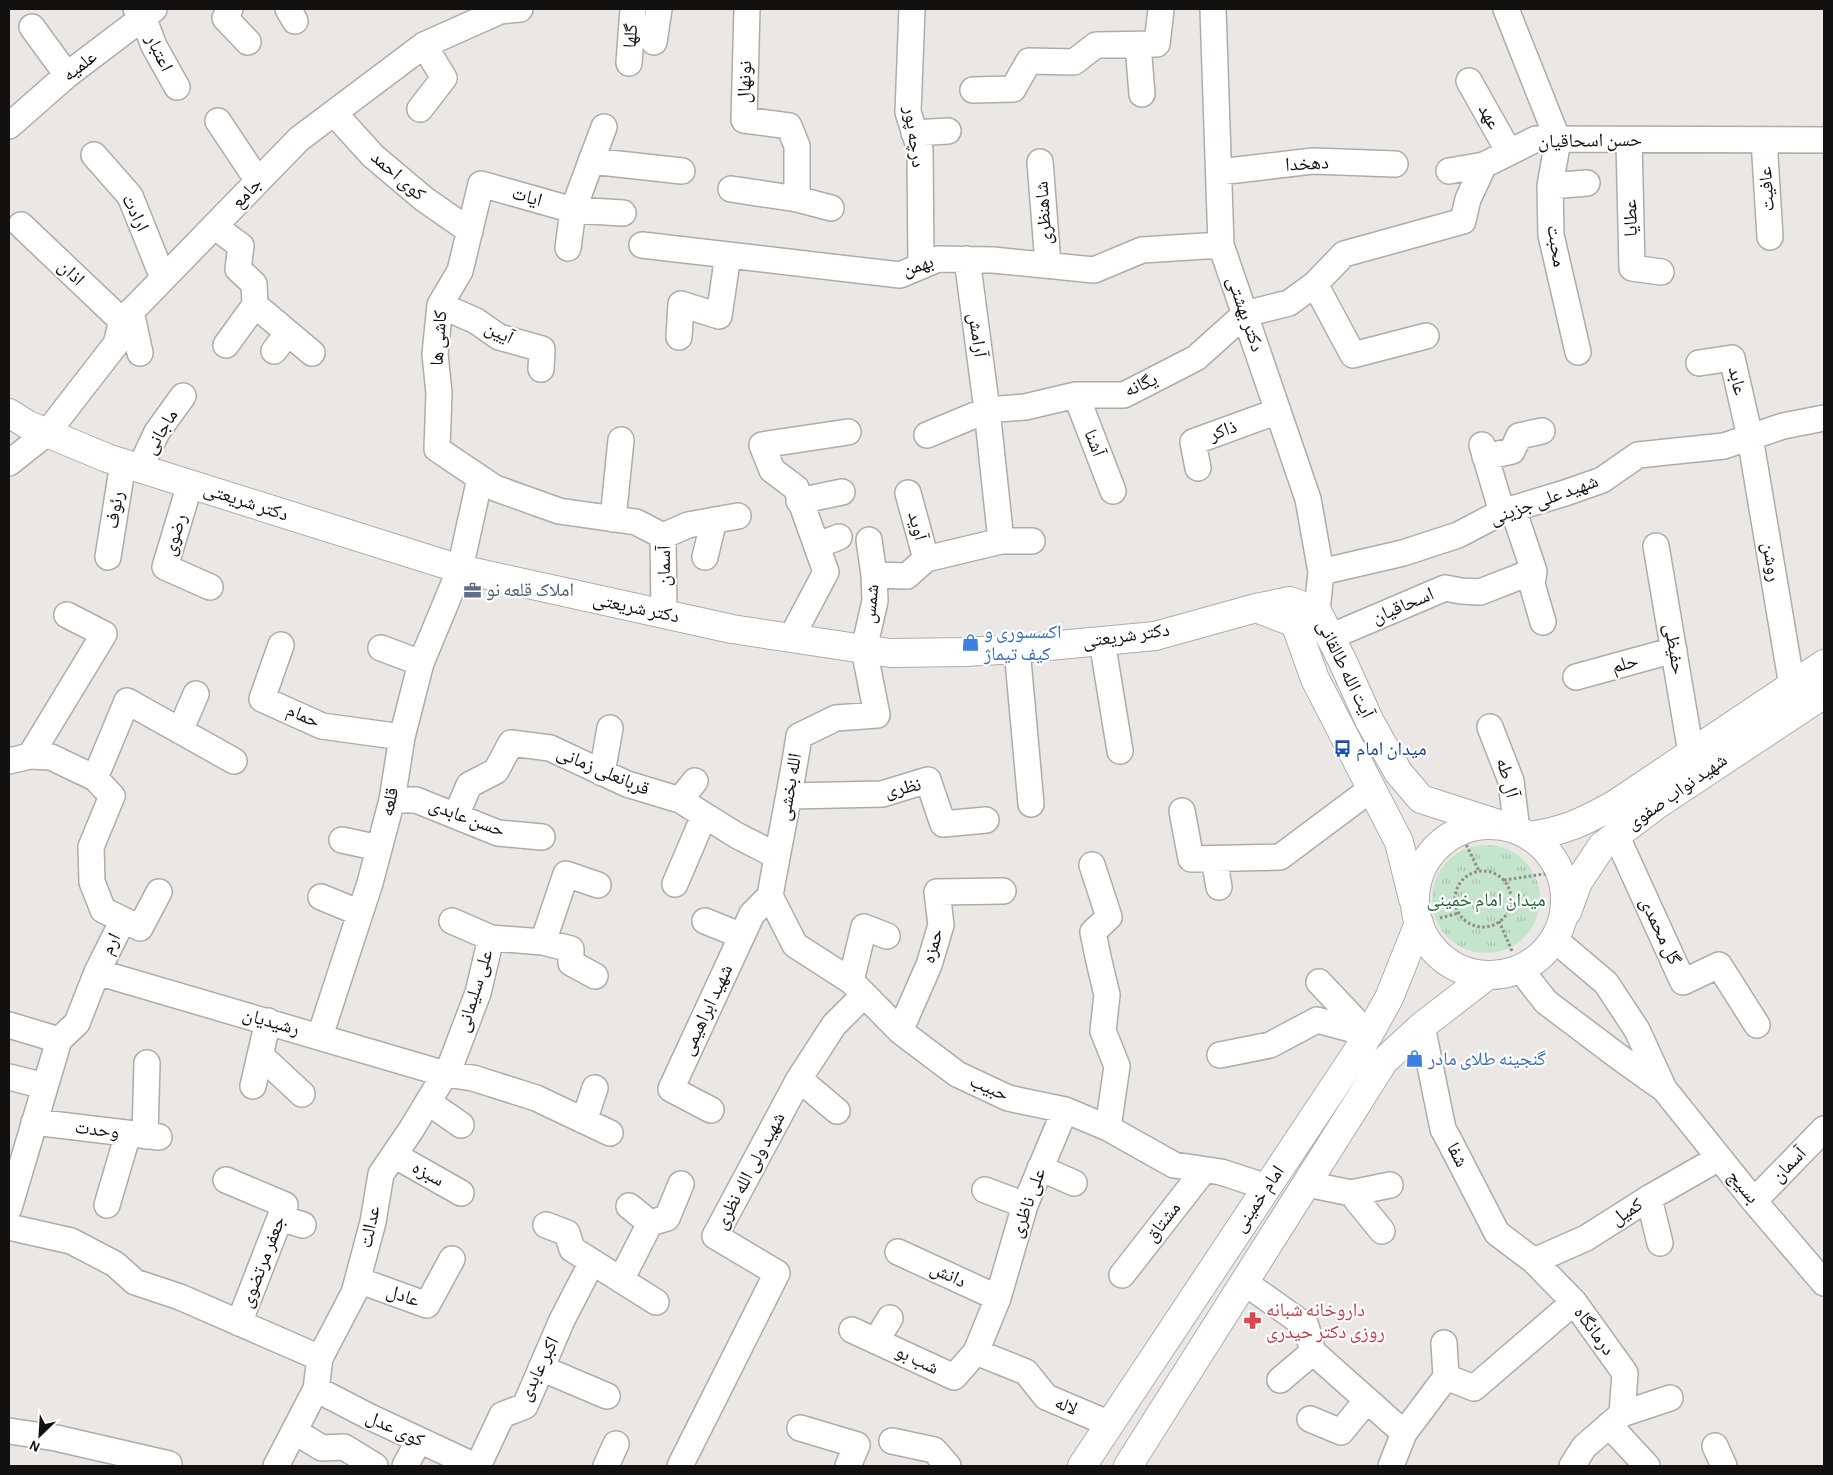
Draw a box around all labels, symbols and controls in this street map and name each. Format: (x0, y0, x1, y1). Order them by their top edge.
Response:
street label: گلها (620, 23, 643, 49)
street label: اعتبار (141, 31, 176, 75)
street label: علمیه (59, 47, 101, 85)
street label: نونهال (735, 60, 756, 104)
street label: عهد (1474, 101, 1504, 134)
street label: درچه پور (899, 104, 928, 169)
street label: حسن اسحاقیان (1538, 131, 1642, 152)
street label: کوی احمد (367, 147, 429, 205)
street label: دهخدا (1285, 153, 1329, 175)
street label: عافیت (1756, 166, 1778, 212)
street label: جامع (228, 174, 267, 213)
street label: شاهنظری (1032, 180, 1057, 246)
street label: ایات (510, 184, 544, 211)
street label: ارادت (117, 191, 152, 235)
street label: عطایا (1621, 199, 1641, 237)
street label: محبت (1543, 224, 1569, 269)
street label: بهمن (900, 252, 936, 281)
street label: اذان (54, 256, 88, 290)
street label: دکتر بهشتی (1222, 274, 1267, 355)
street label: کاشی ها (428, 309, 451, 367)
street label: آرامش (964, 312, 990, 360)
street label: آیین (481, 317, 518, 349)
street label: عابد (1724, 365, 1750, 398)
street label: یگانه (1122, 370, 1160, 401)
street label: ماجانی (140, 406, 183, 458)
street label: ذاکر (1206, 417, 1240, 446)
street label: آشنا (1080, 427, 1109, 460)
street label: شهید علی جزینی (1487, 472, 1601, 529)
street label: دکتر شریعتی (201, 479, 291, 526)
street label: رئوف (103, 490, 128, 530)
street label: آوید (903, 509, 931, 544)
street label: رضوی (160, 512, 191, 559)
street label: روشن (1758, 541, 1783, 583)
street label: آسمان (654, 544, 675, 586)
office icon: املاک قلعه نو (462, 580, 482, 600)
place label: املاک قلعه نو (486, 581, 574, 601)
street label: شمس (859, 583, 884, 625)
street label: اسحاقیان (1369, 585, 1437, 628)
street label: دکتر شریعتی (591, 590, 681, 627)
street label: آیت الله طالقانی (1312, 617, 1378, 722)
street label: دکتر شریعتی (1081, 620, 1171, 653)
street label: حفیظی (1659, 622, 1688, 676)
place label: اکسسوری و کیف تیماژ (983, 623, 1062, 665)
shop icon: اکسسوری و کیف تیماژ (960, 633, 980, 653)
street label: حلم (1610, 651, 1641, 679)
street label: حمام (282, 701, 322, 734)
bus stop icon: میدان امام (1332, 739, 1352, 759)
place label: میدان امام (1356, 740, 1427, 762)
street label: قربانعلی زمانی (553, 743, 652, 800)
street label: شهید نواب صفوی (1623, 750, 1731, 834)
street label: الله بخشی (775, 752, 806, 823)
street label: آل طه (1492, 756, 1522, 801)
street label: نظری (883, 775, 923, 802)
street label: قلعه (378, 786, 402, 818)
street label: حسن عابدی (426, 796, 508, 841)
park label: میدان امام خمینی (1426, 891, 1546, 913)
street label: گل محمدی (1635, 894, 1684, 968)
street label: حمزه (919, 926, 948, 966)
street label: ارم (98, 930, 127, 959)
street label: علی سلیمانی (453, 947, 498, 1035)
street label: شهید ابراهیمی (678, 962, 737, 1059)
street label: رشیدیان (240, 1005, 302, 1040)
shop icon: گنجینه طلای مادر (1404, 1049, 1424, 1069)
place label: گنجینه طلای مادر (1427, 1050, 1546, 1070)
street label: حبیب (967, 1071, 1011, 1105)
street label: شهید ولی الله نظری (711, 1109, 790, 1233)
street label: وحدت (74, 1118, 120, 1143)
street label: شفا (1443, 1140, 1471, 1170)
street label: آسمان (1767, 1142, 1812, 1187)
street label: سبزه (408, 1158, 447, 1191)
street label: امام خمینی (1230, 1162, 1291, 1237)
street label: علی ناظری (1007, 1165, 1050, 1241)
street label: بسیج (1722, 1167, 1762, 1209)
street label: کمیل (1608, 1195, 1647, 1230)
street label: مشتاق (1142, 1198, 1185, 1246)
street label: عدالت (356, 1204, 384, 1250)
street label: جعفر مرتضوی (237, 1214, 290, 1311)
street label: دانش (927, 1259, 969, 1292)
street label: عادل (384, 1282, 422, 1312)
place label: داروخانه شبانه روزی دکتر حیدری (1266, 1301, 1385, 1343)
street label: درمانگاه (1569, 1303, 1618, 1360)
pharmacy icon: داروخانه شبانه روزی دکتر حیدری (1242, 1311, 1262, 1331)
street label: اکبر عابدی (515, 1334, 564, 1405)
street label: شب بو (892, 1342, 942, 1379)
street label: لاله (1052, 1393, 1080, 1419)
street label: کوی عدل (363, 1407, 427, 1452)
north arrow (15, 1410, 65, 1460)
text: N (28, 1437, 42, 1454)

